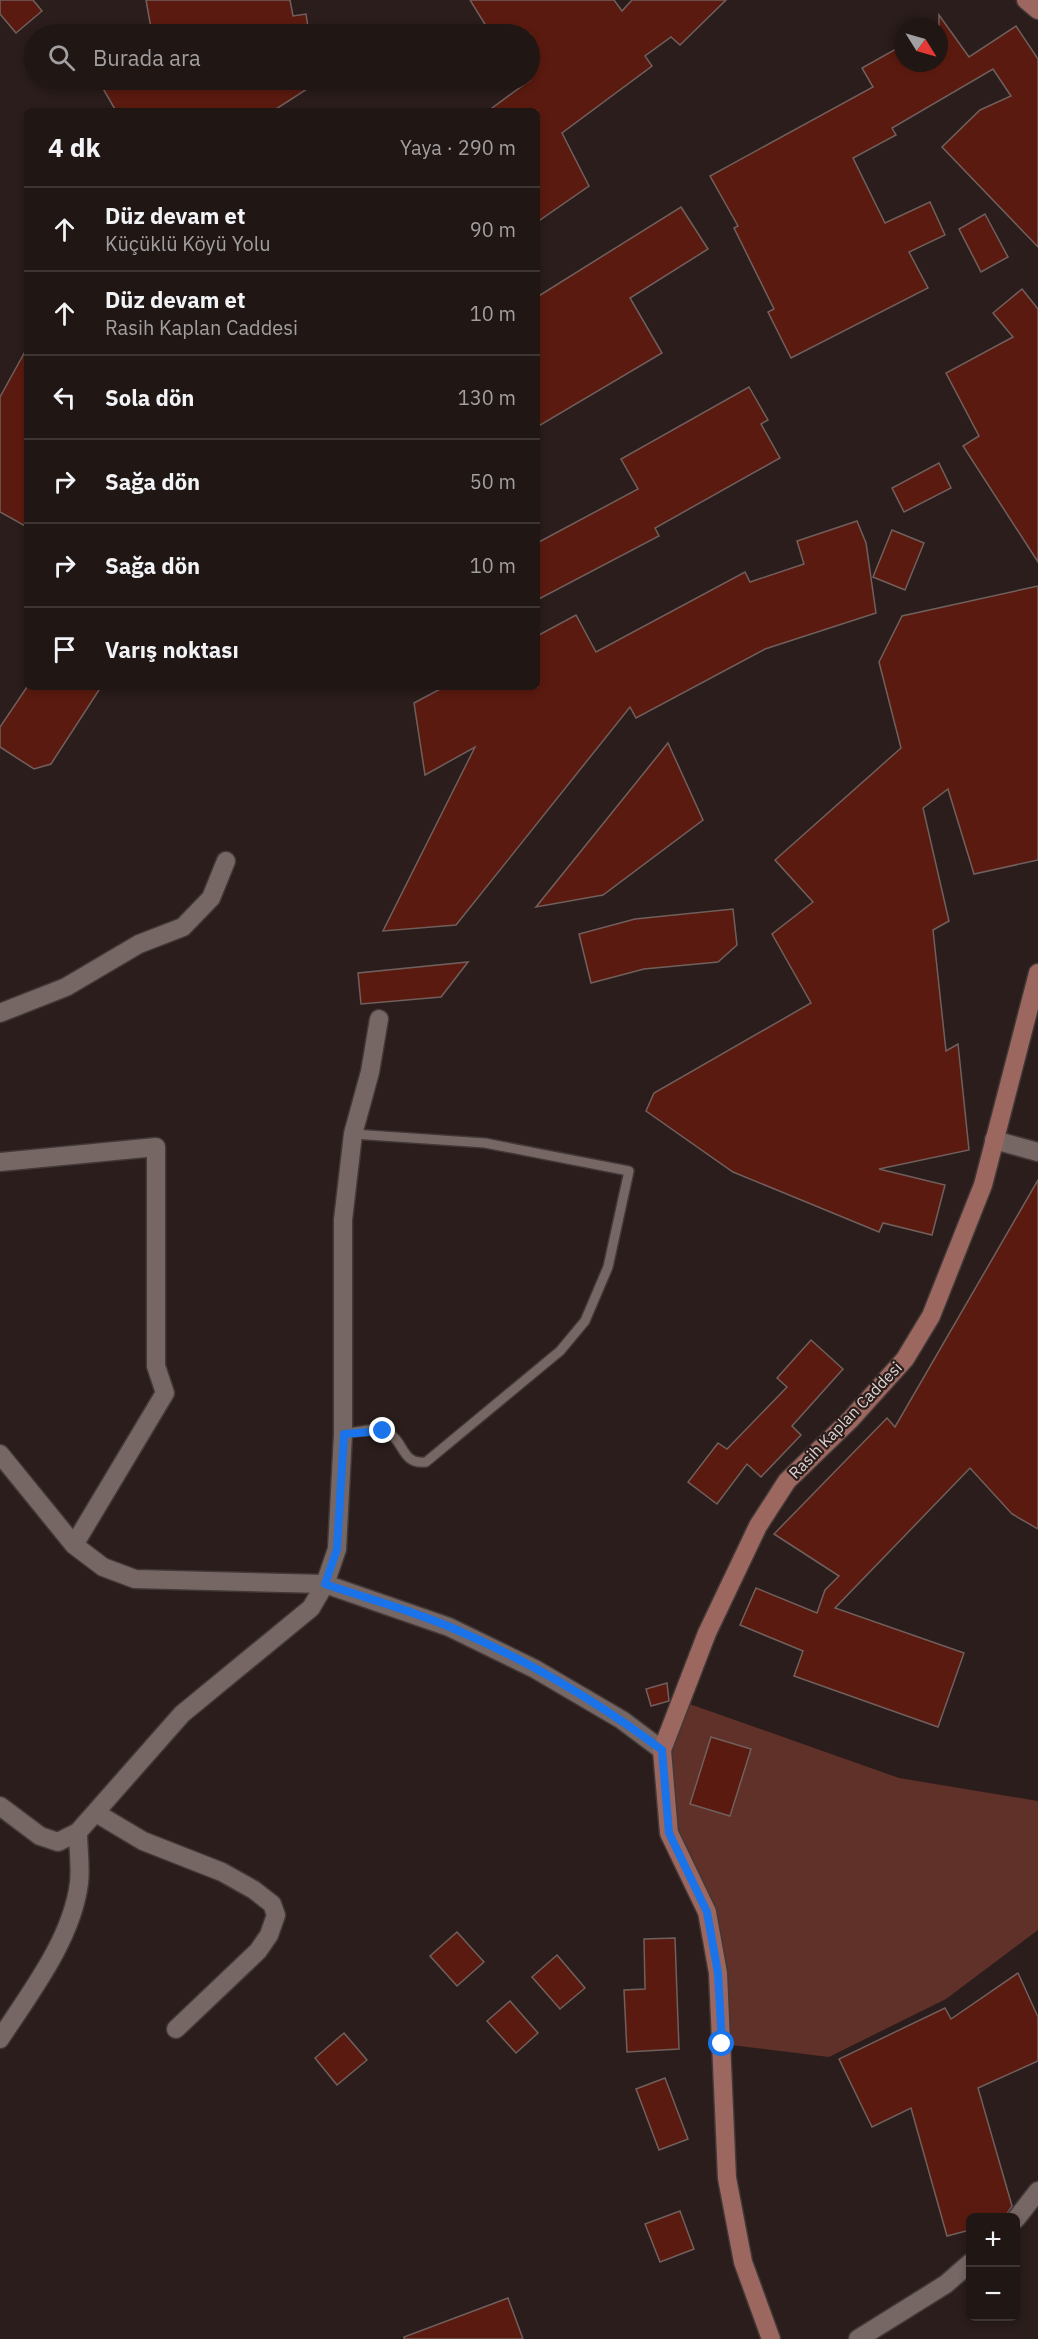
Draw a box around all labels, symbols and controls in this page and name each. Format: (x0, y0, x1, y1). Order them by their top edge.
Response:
north arrow (894, 18, 948, 72)
search box (24, 24, 540, 90)
icon: search (45, 41, 78, 74)
text: Burada ara (93, 43, 201, 72)
text: 4 dk (48, 130, 101, 164)
text: Yaya · 290 m (400, 134, 516, 161)
text: Düz devam et (105, 201, 245, 230)
icon: ahead (48, 213, 81, 246)
text: 90 m (470, 216, 516, 243)
text: Küçüklü Köyü Yolu (105, 230, 271, 257)
text: Düz devam et (105, 285, 245, 314)
icon: ahead (48, 297, 81, 330)
text: 10 m (470, 300, 516, 327)
text: Rasih Kaplan Caddesi (105, 314, 298, 341)
icon: left (48, 381, 81, 414)
text: Sola dön (105, 383, 194, 412)
text: 130 m (458, 384, 516, 411)
icon: right (48, 465, 81, 498)
text: Sağa dön (105, 467, 200, 496)
text: 50 m (470, 468, 516, 495)
icon: right (48, 549, 81, 582)
text: Sağa dön (105, 551, 200, 580)
text: 10 m (470, 552, 516, 579)
icon: arrive (48, 633, 81, 666)
text: Varış noktası (105, 635, 239, 664)
street label: Rasih Kaplan Caddesi (784, 1358, 906, 1482)
route end (369, 1417, 395, 1443)
route start (708, 2030, 734, 2056)
map controls (966, 2213, 1020, 2321)
button: + (966, 2213, 1020, 2267)
button: − (966, 2267, 1020, 2321)

